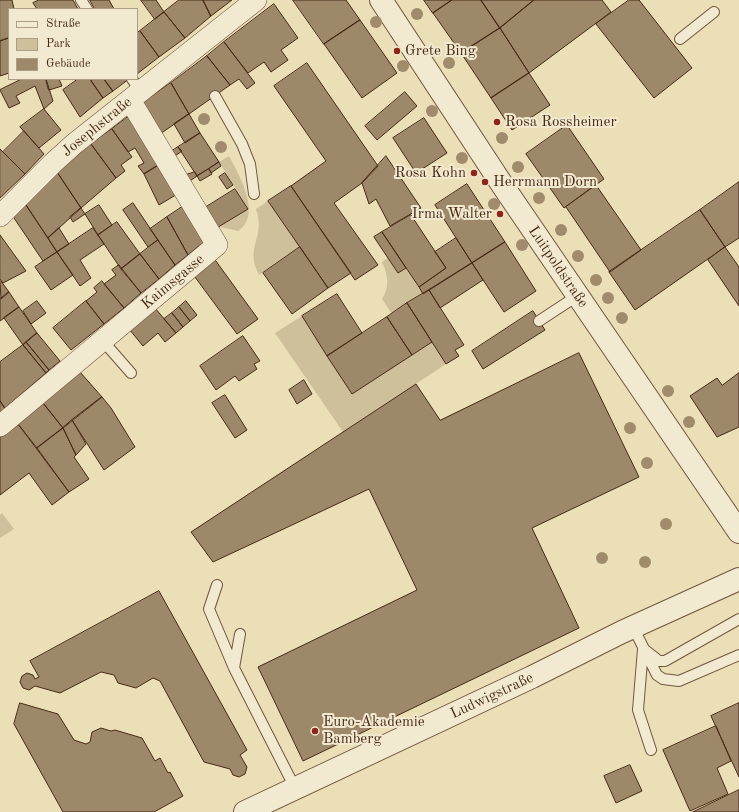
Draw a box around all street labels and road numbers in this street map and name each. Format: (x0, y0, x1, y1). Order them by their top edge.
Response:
street label: Josephstraße (58, 93, 136, 161)
street label: Luitpoldstraße (524, 223, 592, 311)
street label: Kaimsgasse (138, 250, 208, 314)
street label: Ludwigstraße (448, 669, 536, 723)

